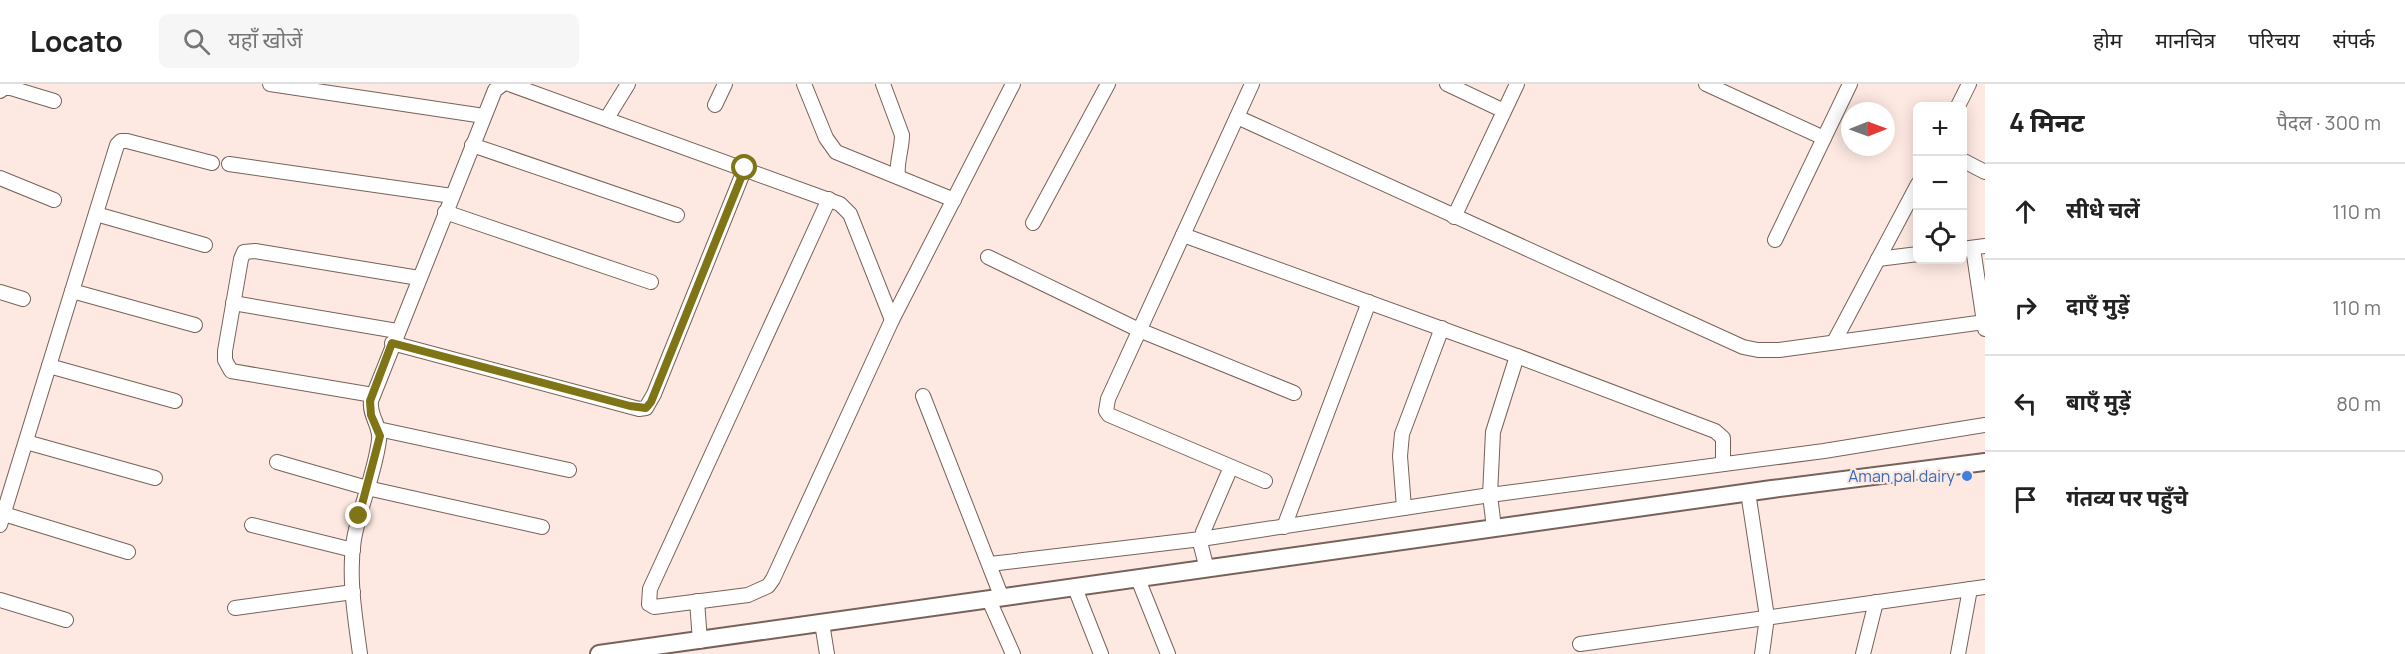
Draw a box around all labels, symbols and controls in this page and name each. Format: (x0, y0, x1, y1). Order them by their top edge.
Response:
search box (159, 14, 579, 68)
text: Locato (30, 22, 123, 60)
icon: search (180, 25, 213, 58)
text: यहाँ खोजें (228, 25, 302, 55)
text: होम (2093, 26, 2122, 54)
text: मानचित्र (2155, 26, 2215, 54)
text: परिचय (2248, 26, 2300, 54)
text: संपर्क (2333, 26, 2375, 54)
north arrow (1841, 102, 1895, 156)
map controls (1913, 102, 1967, 264)
button: + (1913, 102, 1967, 156)
text: 4 मिनट (2009, 104, 2085, 140)
text: पैदल · 300 m (2277, 109, 2381, 136)
route start (731, 154, 757, 180)
button: − (1913, 156, 1967, 210)
icon: ahead (2009, 195, 2042, 228)
text: सीधे चलें (2066, 195, 2140, 225)
text: 110 m (2332, 198, 2381, 225)
button: locate (1913, 210, 1967, 264)
icon: right (2009, 291, 2042, 324)
text: दाएँ मुड़ें (2066, 291, 2129, 321)
text: 110 m (2332, 294, 2381, 321)
icon: left (2009, 387, 2042, 420)
text: बाएँ मुड़ें (2066, 387, 2131, 417)
text: 80 m (2336, 390, 2381, 417)
place label: Aman pal dairy (1848, 465, 1956, 487)
marker: Aman pal dairy (1960, 469, 1974, 483)
icon: arrive (2009, 483, 2042, 516)
text: गंतव्य पर पहुँचे (2066, 483, 2188, 513)
route end (345, 502, 371, 528)

